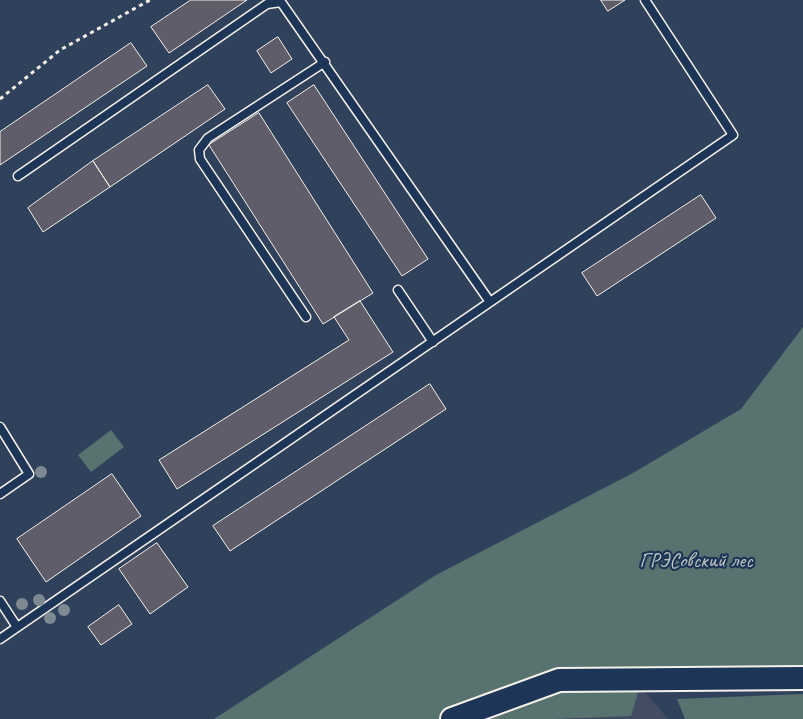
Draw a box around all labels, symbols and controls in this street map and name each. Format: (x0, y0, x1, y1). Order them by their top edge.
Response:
park label: ГРЭСовский лес (639, 548, 753, 574)

